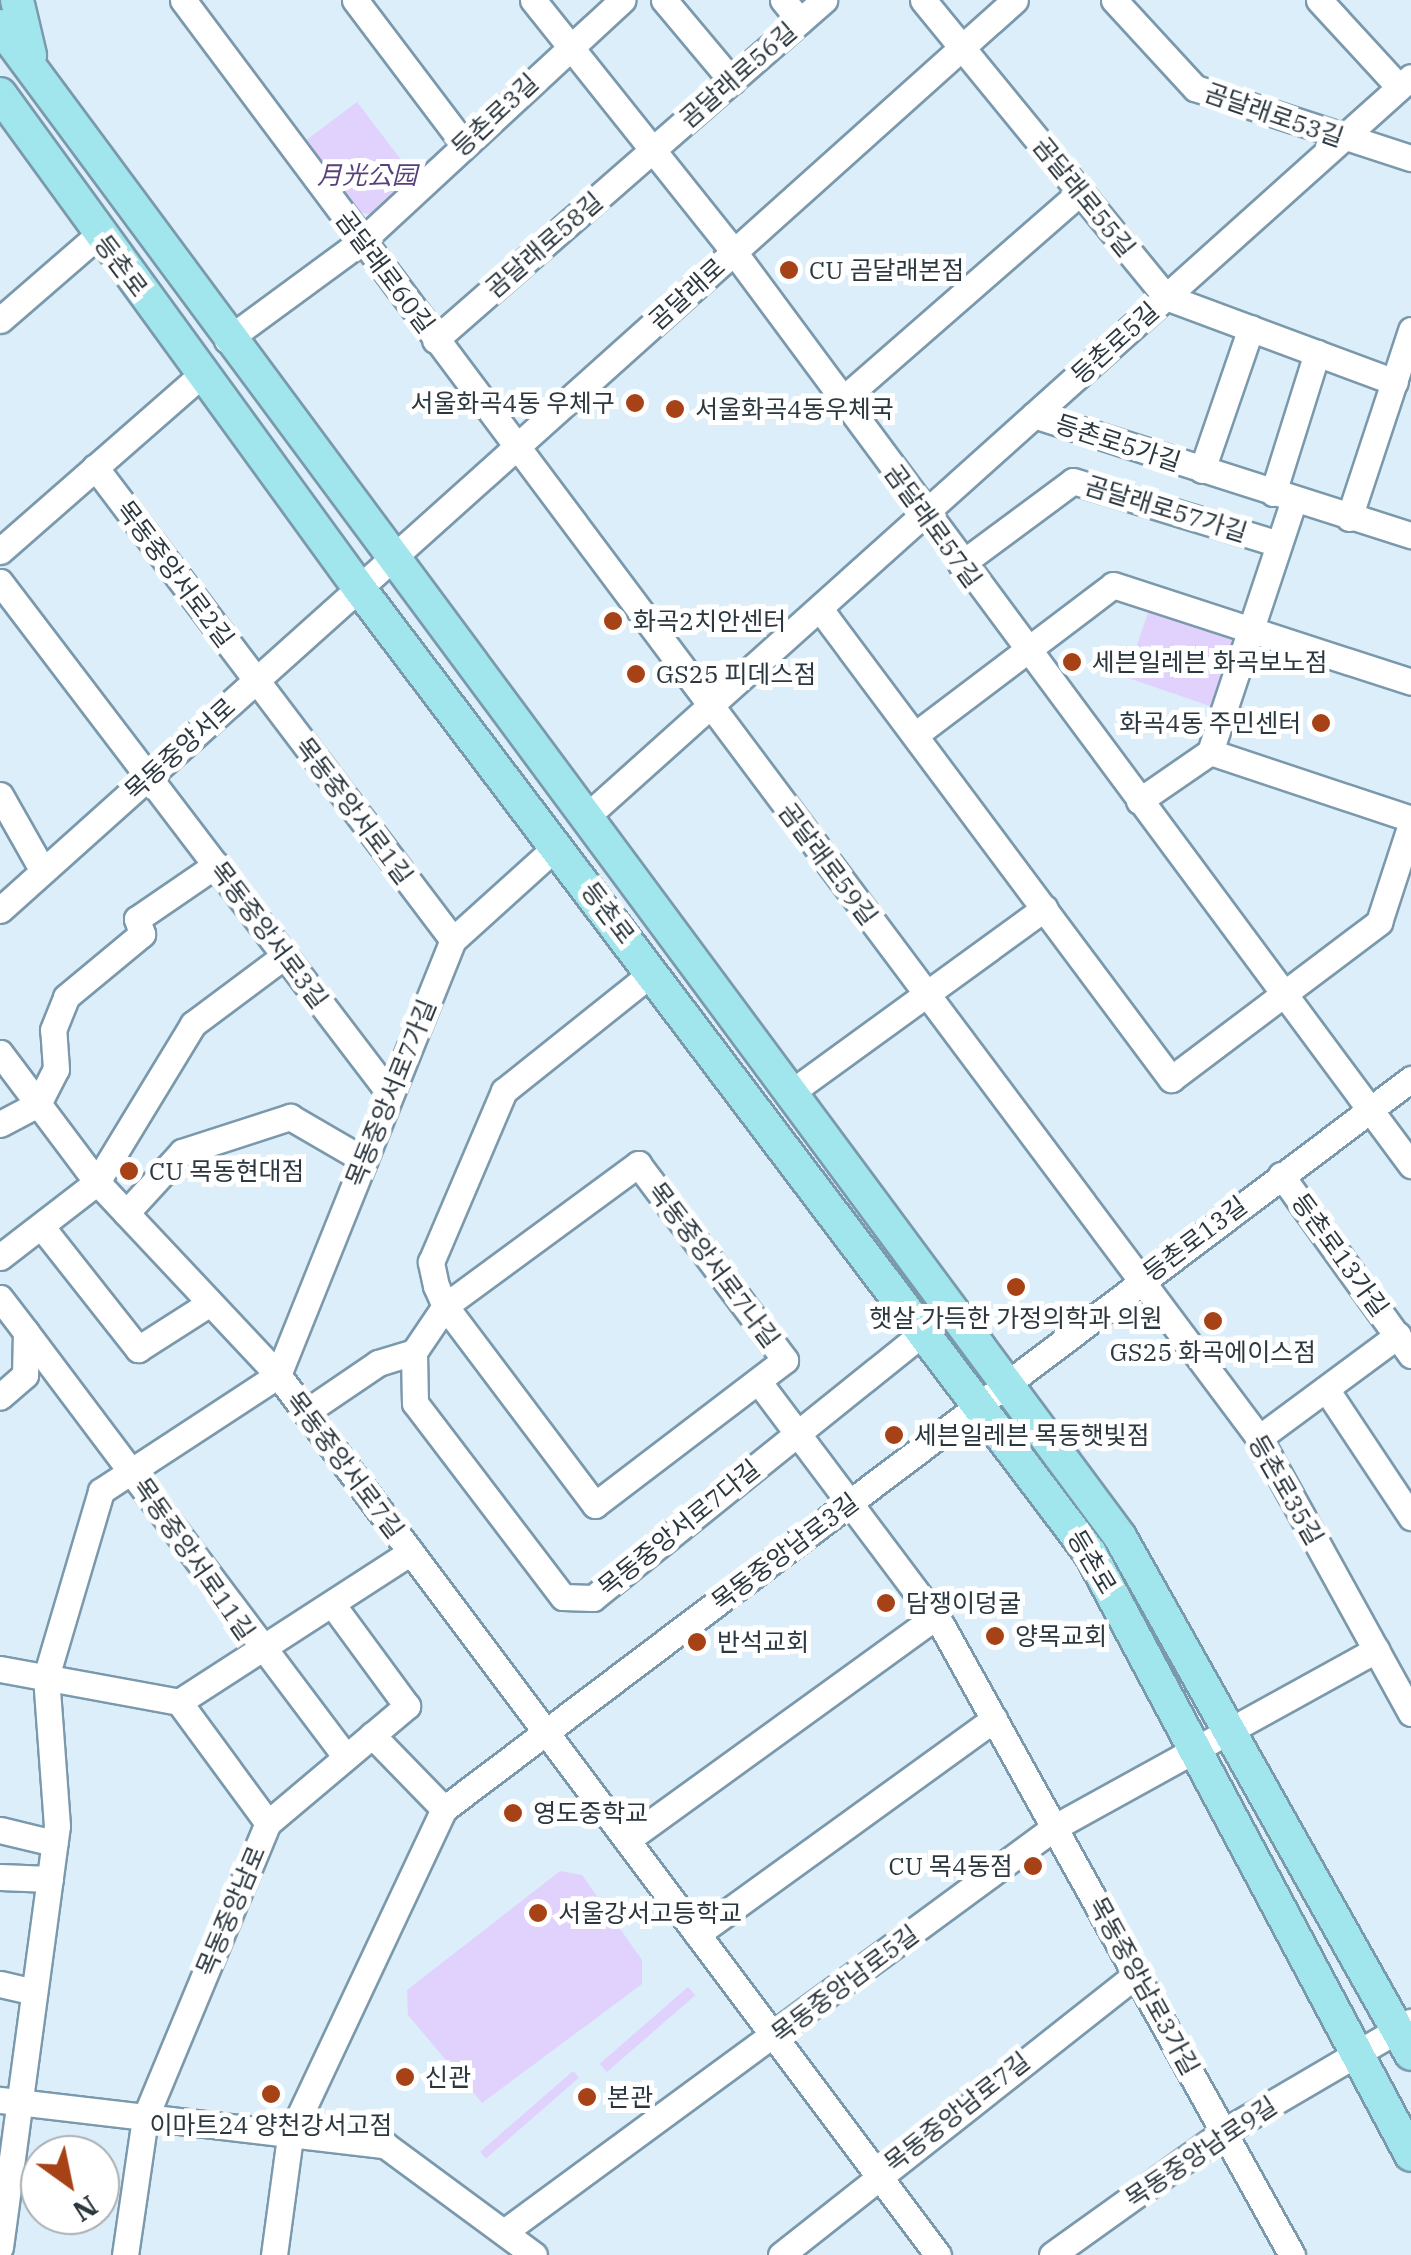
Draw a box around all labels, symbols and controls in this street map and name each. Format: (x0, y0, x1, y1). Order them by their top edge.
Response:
street label: 곰달래로56길 (673, 16, 803, 134)
street label: 등촌로3길 (446, 68, 544, 162)
street label: 곰달래로53길 (1201, 77, 1347, 153)
street label: 곰달래로55길 (1027, 131, 1141, 263)
park label: 月光公园 (317, 160, 417, 190)
street label: 곰달래로58길 (479, 186, 609, 304)
street label: 곰달래로60길 (329, 205, 441, 339)
street label: 등촌로 (88, 229, 154, 303)
street label: 곰달래로 (643, 252, 731, 336)
place label: CU 곰달래본점 (809, 255, 964, 285)
marker: CU 곰달래본점 (778, 259, 800, 281)
street label: 등촌로5길 (1065, 296, 1165, 390)
place label: 서울화곡4동 우체구 (410, 388, 615, 418)
marker: 서울화곡4동 우체구 (624, 392, 646, 414)
place label: 서울화곡4동우체국 (695, 394, 894, 424)
marker: 서울화곡4동우체국 (664, 398, 686, 420)
street label: 등촌로5가길 (1052, 409, 1184, 477)
street label: 곰달래로57길 (878, 459, 988, 593)
street label: 곰달래로57가길 (1081, 470, 1251, 548)
street label: 목동중앙서로2길 (110, 495, 240, 653)
place label: 화곡2치안센터 (633, 606, 786, 636)
marker: 화곡2치안센터 (602, 610, 624, 632)
place label: 세븐일레븐 화곡보노점 (1092, 647, 1328, 677)
marker: 세븐일레븐 화곡보노점 (1061, 651, 1083, 673)
place label: GS25 피데스점 (656, 659, 817, 689)
marker: GS25 피데스점 (625, 663, 647, 685)
street label: 목동중앙서로 (119, 692, 241, 806)
place label: 화곡4동 주민센터 (1119, 708, 1301, 738)
marker: 화곡4동 주민센터 (1310, 712, 1332, 734)
street label: 목동중앙서로1길 (289, 732, 419, 890)
street label: 곰달래로59길 (772, 797, 884, 931)
street label: 목동중앙서로3길 (204, 856, 334, 1014)
street label: 등촌로 (575, 876, 641, 950)
street label: 목동중앙서로7가길 (340, 995, 442, 1191)
place label: CU 목동현대점 (149, 1156, 304, 1186)
marker: CU 목동현대점 (118, 1160, 140, 1182)
street label: 목동중앙서로7나길 (642, 1177, 786, 1353)
street label: 등촌로13가길 (1285, 1188, 1395, 1322)
street label: 등촌로13길 (1137, 1190, 1253, 1288)
marker: 햇살 가득한 가정의학과 의원 (1005, 1276, 1027, 1298)
place label: 햇살 가득한 가정의학과 의원 (869, 1303, 1163, 1333)
marker: GS25 화곡에이스점 (1202, 1310, 1224, 1332)
place label: GS25 화곡에이스점 (1110, 1337, 1316, 1367)
street label: 목동중앙서로7길 (280, 1386, 410, 1544)
place label: 세븐일레븐 목동햇빛점 (914, 1420, 1150, 1450)
marker: 세븐일레븐 목동햇빛점 (883, 1424, 905, 1446)
street label: 등촌로35길 (1243, 1430, 1329, 1550)
street label: 목동중앙서로7다길 (592, 1454, 766, 1602)
street label: 목동중앙서로11길 (127, 1472, 261, 1646)
street label: 목동중앙남로3길 (706, 1487, 864, 1617)
street label: 등촌로 (1061, 1525, 1123, 1599)
place label: 담쟁이덩굴 (906, 1588, 1021, 1618)
marker: 담쟁이덩굴 (875, 1592, 897, 1614)
place label: 양목교회 (1015, 1621, 1107, 1651)
marker: 양목교회 (984, 1625, 1006, 1647)
place label: 반석교회 (717, 1627, 809, 1657)
marker: 반석교회 (686, 1631, 708, 1653)
place label: 영도중학교 (533, 1798, 648, 1828)
marker: 영도중학교 (502, 1802, 524, 1824)
street label: 목동중앙남로 (190, 1842, 272, 1980)
place label: CU 목4동점 (889, 1851, 1013, 1881)
marker: CU 목4동점 (1022, 1855, 1044, 1877)
street label: 목동중앙남로3가길 (1083, 1892, 1205, 2080)
place label: 서울강서고등학교 (558, 1898, 742, 1928)
marker: 서울강서고등학교 (527, 1902, 549, 1924)
street label: 목동중앙남로5길 (766, 1919, 924, 2049)
street label: 목동중앙남로7길 (878, 2046, 1036, 2178)
place label: 신관 (425, 2062, 471, 2092)
marker: 신관 (394, 2066, 416, 2088)
place label: 본관 (607, 2082, 653, 2112)
marker: 이마트24 양천강서고점 (260, 2083, 282, 2105)
marker: 본관 (576, 2086, 598, 2108)
street label: 목동중앙남로9길 (1120, 2090, 1282, 2214)
place label: 이마트24 양천강서고점 (150, 2110, 392, 2140)
north arrow (20, 2135, 120, 2235)
text: N (66, 2187, 105, 2230)

